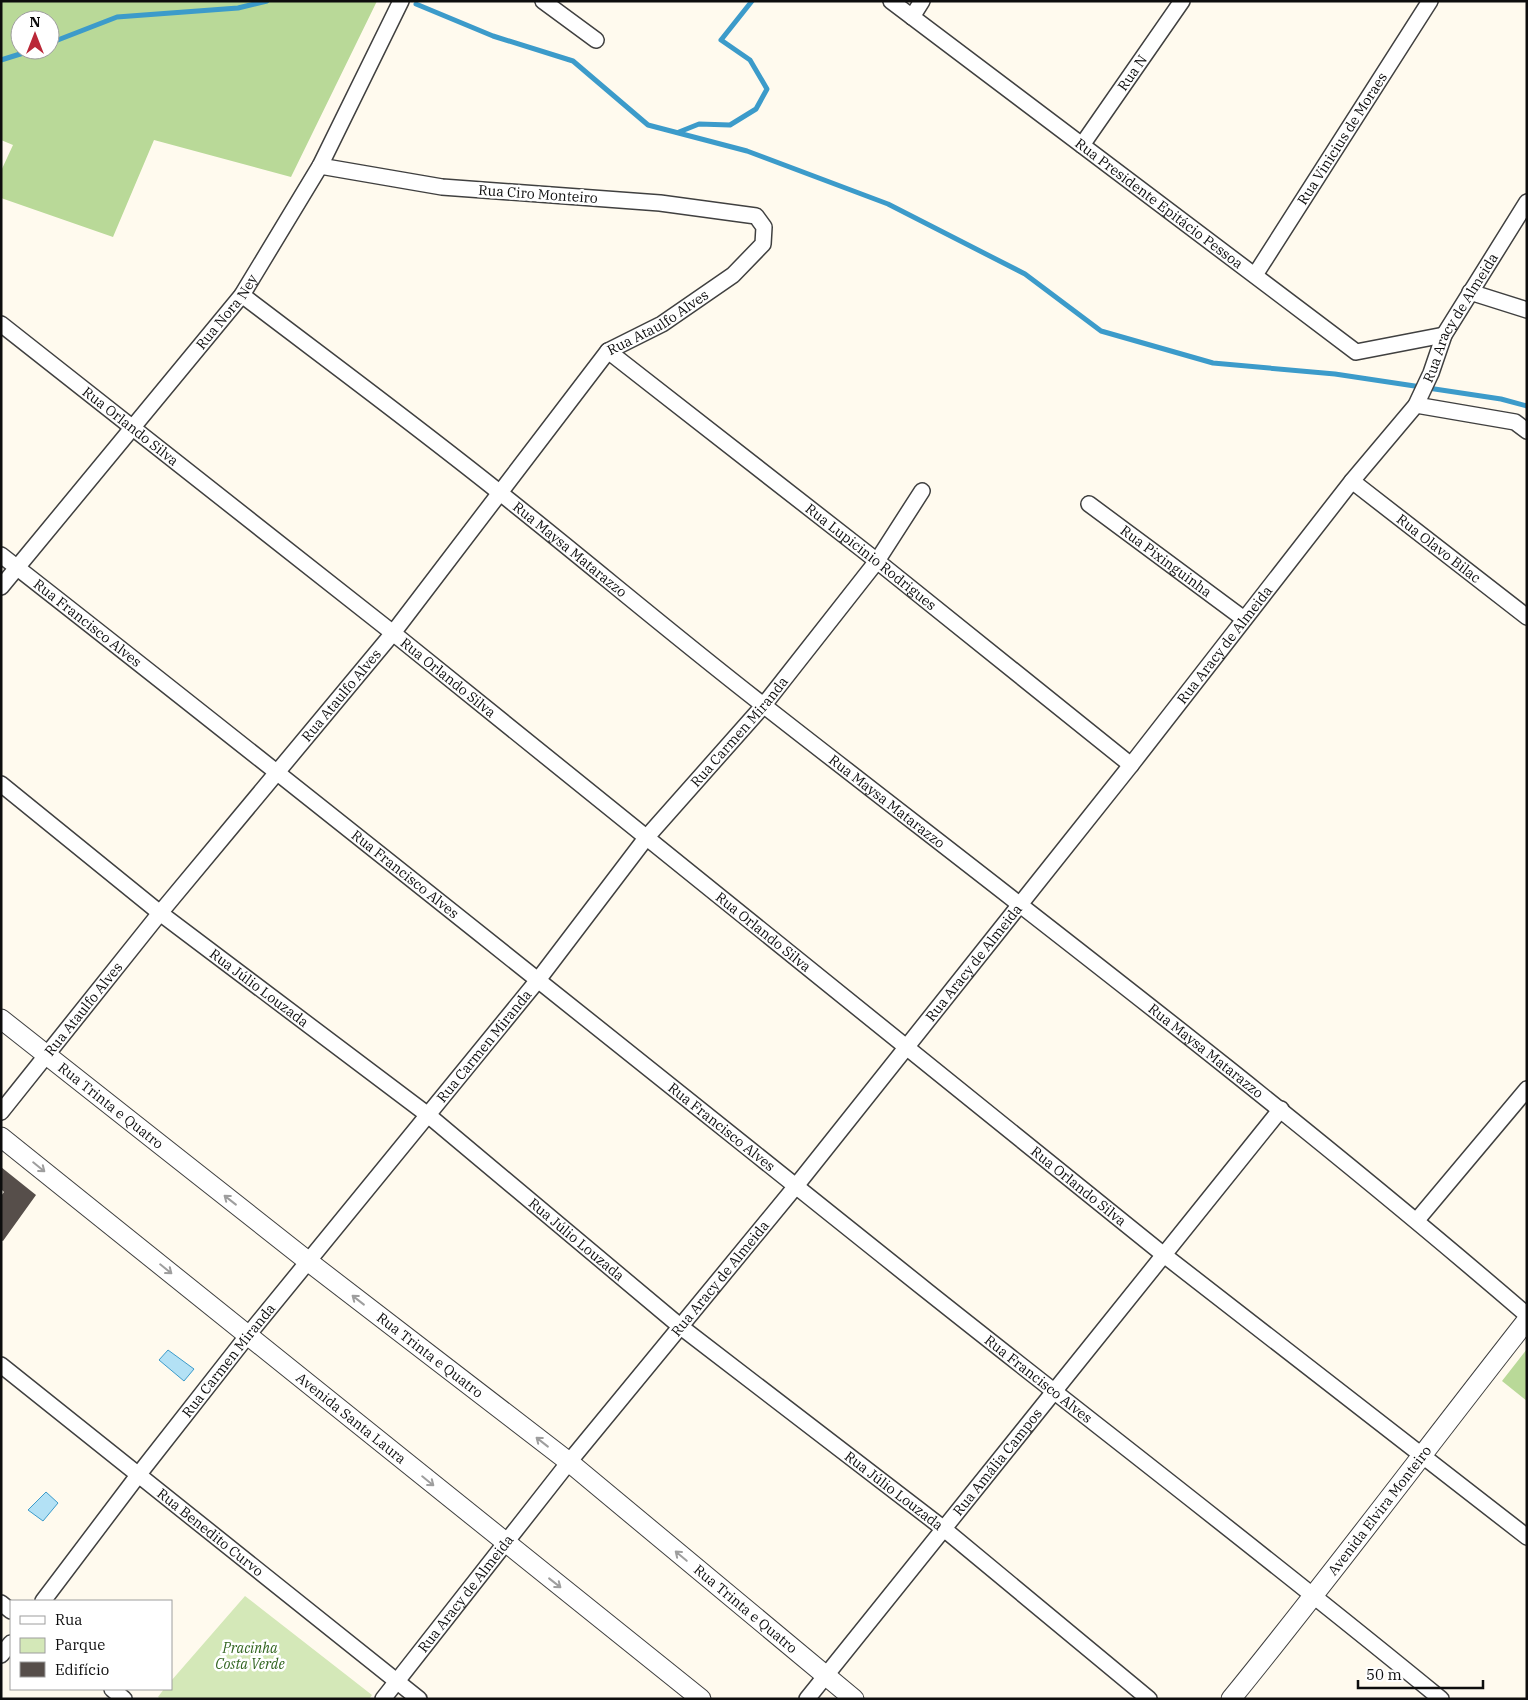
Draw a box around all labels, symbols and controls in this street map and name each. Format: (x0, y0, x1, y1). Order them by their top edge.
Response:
north arrow (10, 10, 60, 60)
text: N (29, 13, 41, 31)
street label: Rua N (1113, 51, 1151, 94)
street label: Rua Vinicius de Moraes (1293, 69, 1391, 208)
street label: Rua Presidente Epitácio Pessoa (1072, 134, 1247, 273)
street label: Rua Ciro Monteiro (478, 181, 598, 207)
street label: Rua Aracy de Almeida (1419, 249, 1502, 386)
street label: Rua Nora Ney (192, 271, 262, 353)
street label: Rua Ataulfo Alves (604, 286, 712, 359)
street label: Rua Orlando Silva (79, 383, 183, 470)
street label: Rua Maysa Matarazzo (509, 498, 631, 601)
street label: Rua Lupicinio Rodrigues (802, 500, 940, 614)
street label: Rua Olavo Bilac (1393, 510, 1485, 587)
street label: Rua Pixinguinha (1117, 521, 1216, 601)
street label: Rua Francisco Alves (30, 575, 145, 671)
street label: Rua Aracy de Almeida (1173, 582, 1276, 707)
street label: Rua Orlando Silva (397, 634, 500, 722)
street label: Rua Ataulfo Alves (298, 645, 385, 745)
street label: Rua Carmen Miranda (686, 673, 792, 791)
street label: Rua Maysa Matarazzo (825, 751, 949, 852)
street label: Rua Francisco Alves (348, 826, 463, 922)
street label: Rua Orlando Silva (712, 888, 815, 976)
street label: Rua Aracy de Almeida (922, 900, 1026, 1025)
street label: Rua Júlio Louzada (206, 945, 313, 1031)
street label: Rua Ataulfo Alves (40, 958, 126, 1059)
street label: Rua Carmen Miranda (433, 986, 536, 1106)
street label: Rua Maysa Matarazzo (1145, 1000, 1267, 1102)
street label: Rua Trinta e Quatro (55, 1059, 167, 1153)
street label: Rua Francisco Alves (664, 1079, 779, 1175)
street label: Rua Orlando Silva (1027, 1142, 1130, 1230)
one-way arrow (32, 1162, 45, 1173)
one-way arrow (224, 1194, 237, 1205)
street label: Rua Júlio Louzada (525, 1194, 628, 1285)
street label: Rua Aracy de Almeida (667, 1217, 773, 1340)
one-way arrow (159, 1264, 172, 1275)
one-way arrow (351, 1295, 365, 1305)
street label: Rua Carmen Miranda (178, 1299, 279, 1421)
street label: Rua Trinta e Quatro (373, 1309, 487, 1402)
street label: Rua Francisco Alves (981, 1331, 1096, 1427)
street label: Avenida Santa Laura (292, 1368, 410, 1468)
street label: Rua Amália Campos (949, 1405, 1046, 1519)
one-way arrow (536, 1436, 549, 1447)
street label: Avenida Elvira Monteiro (1324, 1442, 1435, 1579)
street label: Rua Júlio Louzada (841, 1447, 947, 1534)
one-way arrow (422, 1476, 435, 1487)
street label: Rua Benedito Curvo (154, 1484, 267, 1580)
street label: Rua Aracy de Almeida (414, 1531, 518, 1656)
one-way arrow (675, 1551, 688, 1562)
street label: Rua Trinta e Quatro (690, 1561, 801, 1657)
one-way arrow (548, 1577, 561, 1588)
legend (10, 1600, 172, 1690)
text: Rua (55, 1610, 82, 1629)
text: Parque (55, 1635, 105, 1654)
park label: Pracinha Costa Verde (215, 1639, 285, 1673)
scale bar (1358, 1658, 1483, 1690)
text: Edifício (55, 1660, 109, 1679)
text: 50 m (1366, 1665, 1402, 1684)

